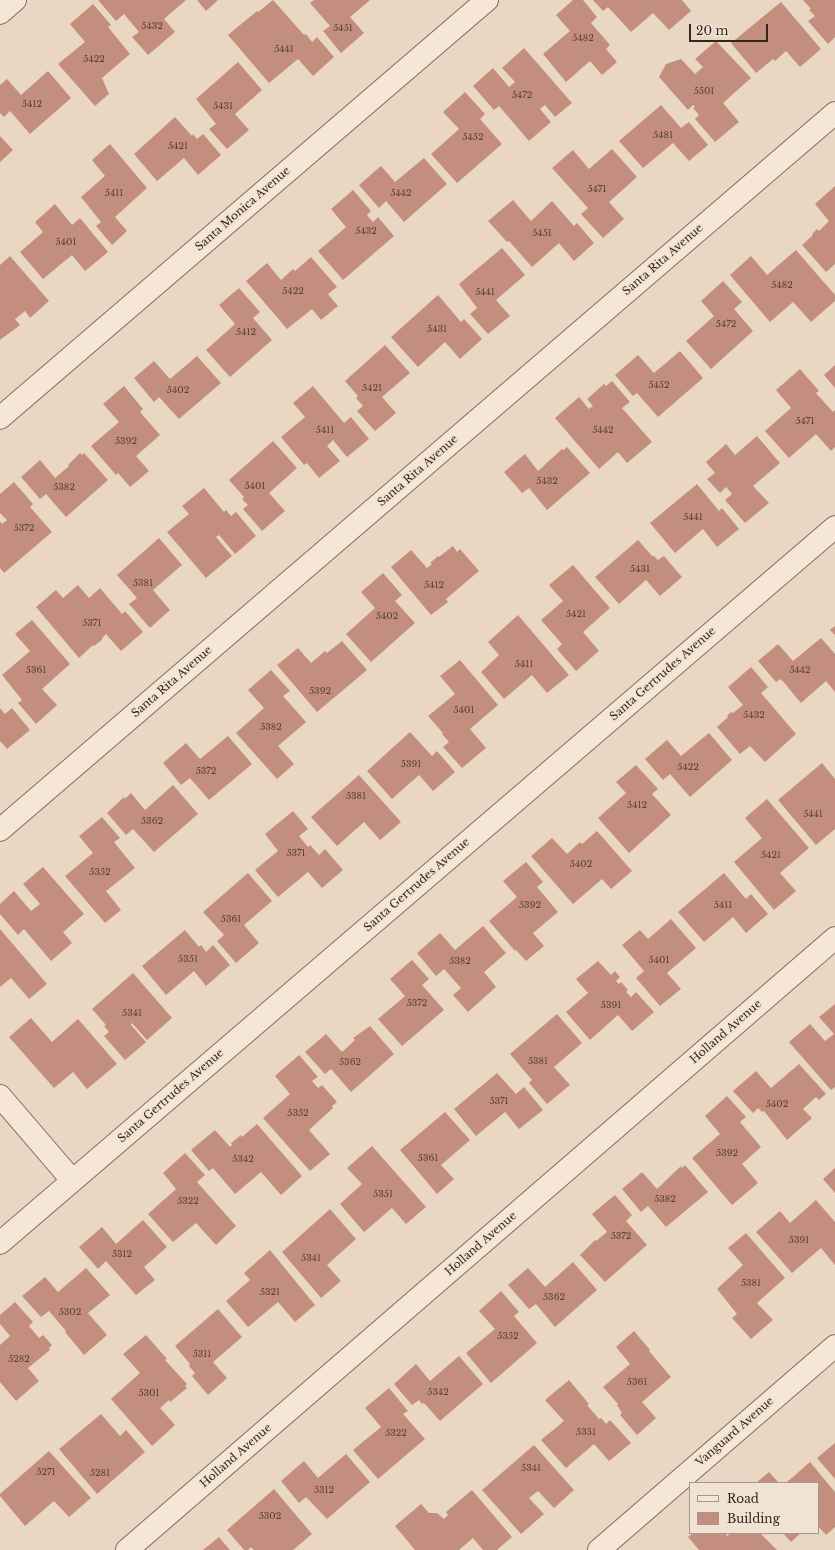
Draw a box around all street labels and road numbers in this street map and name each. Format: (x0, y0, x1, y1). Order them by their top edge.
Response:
street label: Santa Monica Avenue (193, 164, 293, 254)
street label: Santa Rita Avenue (620, 222, 706, 298)
street label: Santa Rita Avenue (375, 433, 461, 509)
street label: Santa Gertrudes Avenue (607, 624, 719, 724)
street label: Santa Rita Avenue (129, 644, 215, 720)
street label: Santa Gertrudes Avenue (361, 835, 473, 935)
street label: Holland Avenue (688, 997, 764, 1067)
street label: Santa Gertrudes Avenue (115, 1046, 227, 1146)
street label: Holland Avenue (443, 1209, 519, 1279)
street label: Vanguard Avenue (693, 1395, 777, 1469)
street label: Holland Avenue (198, 1421, 274, 1491)

